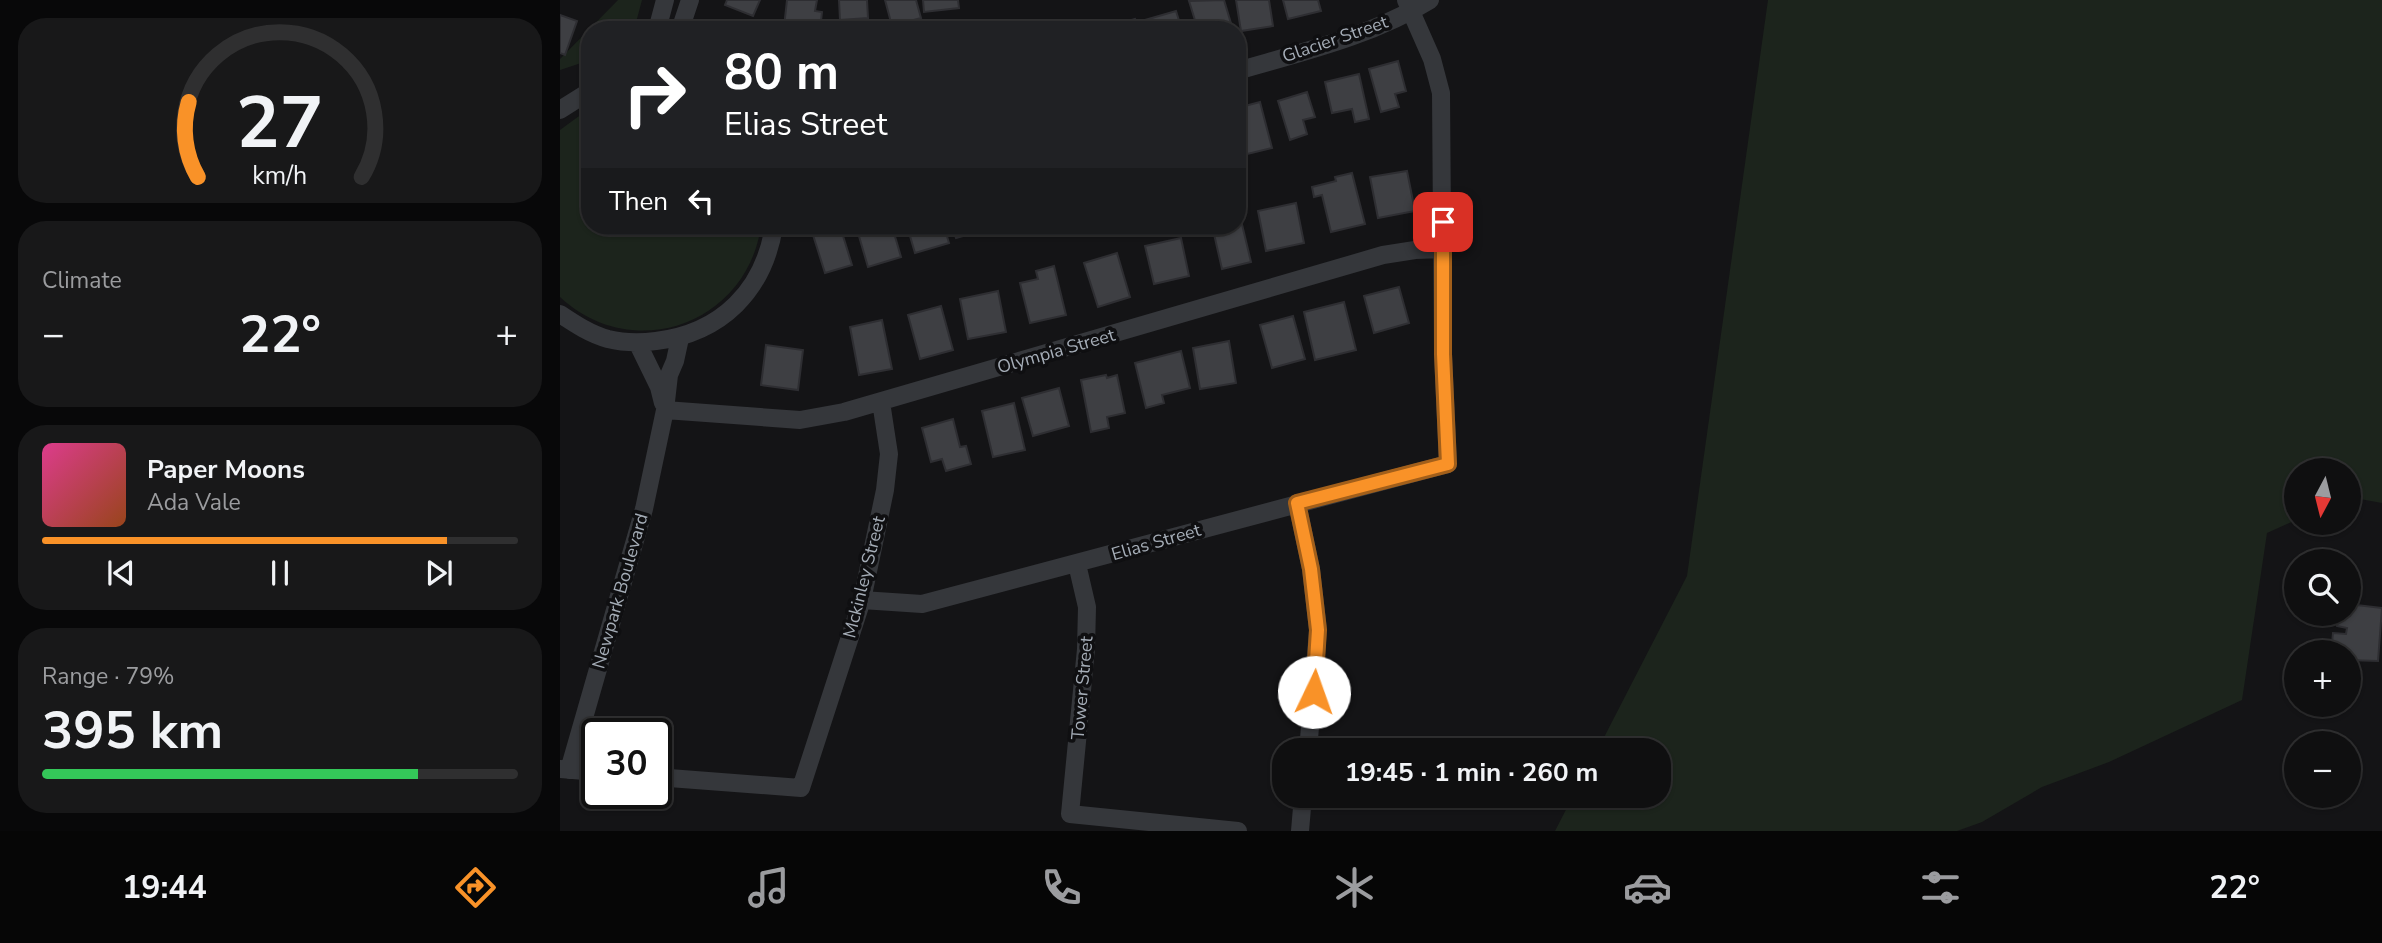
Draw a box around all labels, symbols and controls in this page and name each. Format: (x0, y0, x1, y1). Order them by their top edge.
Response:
street label: Glacier Street (1279, 9, 1392, 68)
text: 80 m (724, 39, 839, 106)
icon: right (609, 49, 700, 140)
text: 27 (236, 73, 324, 173)
text: Elias Street (724, 103, 887, 146)
text: km/h (252, 158, 308, 192)
icon: left (682, 182, 720, 220)
text: Then (609, 184, 668, 219)
pin (1413, 192, 1473, 252)
icon: arrive (1424, 203, 1462, 241)
text: Climate (42, 265, 122, 296)
text: 22° (239, 299, 321, 370)
text: − (42, 309, 65, 360)
text: + (495, 309, 518, 360)
street label: Olympia Street (994, 323, 1118, 379)
text: Paper Moons (147, 452, 305, 487)
north arrow (2284, 458, 2361, 536)
map controls (2284, 458, 2361, 808)
text: Ada Vale (147, 487, 241, 518)
street label: Newpark Boulevard (586, 511, 654, 671)
street label: Mckinley Street (837, 513, 891, 640)
street label: Elias Street (1109, 518, 1204, 566)
button: search (2284, 549, 2361, 626)
icon: previous (102, 554, 140, 592)
icon: pause (261, 554, 299, 592)
icon: next (420, 554, 458, 592)
street label: Tower Street (1066, 634, 1099, 741)
button: + (2284, 640, 2361, 717)
position arrow (1277, 655, 1351, 729)
text: Range · 79% (42, 661, 174, 692)
text: 395 km (42, 695, 223, 766)
speed limit sign: 30 (581, 718, 672, 809)
button: − (2284, 731, 2361, 808)
text: 19:45 · 1 min · 260 m (1345, 755, 1598, 790)
icon: directions (451, 863, 500, 912)
icon: music (744, 863, 793, 912)
icon: phone (1037, 863, 1086, 912)
icon: climate (1330, 863, 1379, 912)
icon: car (1623, 863, 1672, 912)
icon: filters (1916, 863, 1965, 912)
text: 19:44 (122, 866, 207, 909)
text: 22° (2209, 866, 2260, 909)

